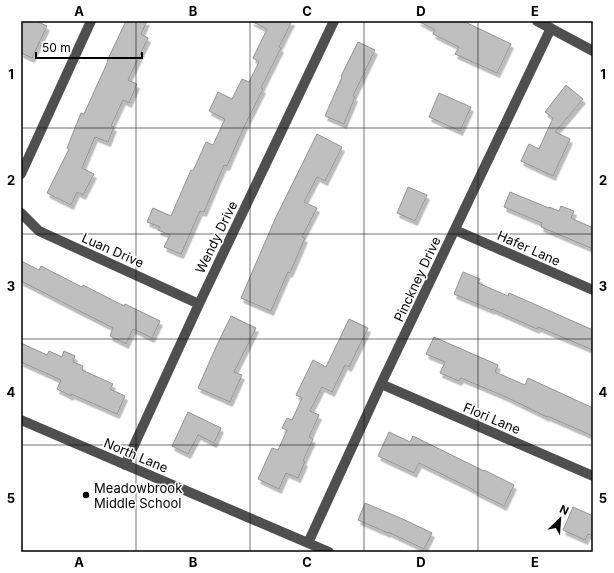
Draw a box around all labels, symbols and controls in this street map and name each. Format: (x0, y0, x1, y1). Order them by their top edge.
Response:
text: A (74, 3, 84, 19)
text: B (189, 3, 198, 19)
text: C (302, 3, 312, 19)
text: D (416, 3, 426, 19)
text: E (531, 3, 539, 19)
scale bar (36, 34, 142, 60)
text: 50 m (42, 40, 71, 55)
text: 1 (8, 66, 14, 82)
text: 1 (600, 66, 606, 82)
text: 2 (7, 172, 15, 188)
text: 2 (599, 172, 607, 188)
street label: Wendy Drive (192, 198, 240, 276)
street label: Hafer Lane (495, 227, 563, 269)
street label: Luan Drive (80, 229, 146, 271)
street label: Pinckney Drive (390, 234, 444, 324)
text: 3 (7, 278, 15, 294)
text: 3 (599, 278, 607, 294)
text: 4 (7, 384, 16, 400)
text: 4 (599, 384, 608, 400)
street label: Flori Lane (461, 399, 523, 437)
street label: North Lane (101, 434, 171, 476)
place label: Meadowbrook Middle School (94, 480, 182, 511)
text: 5 (7, 490, 15, 506)
marker: Meadowbrook Middle School (81, 490, 91, 500)
text: 5 (599, 490, 607, 506)
north arrow (540, 499, 580, 539)
text: N (557, 502, 571, 518)
text: A (74, 554, 84, 570)
text: B (189, 554, 198, 570)
text: C (302, 554, 312, 570)
text: D (416, 554, 426, 570)
text: E (531, 554, 539, 570)

